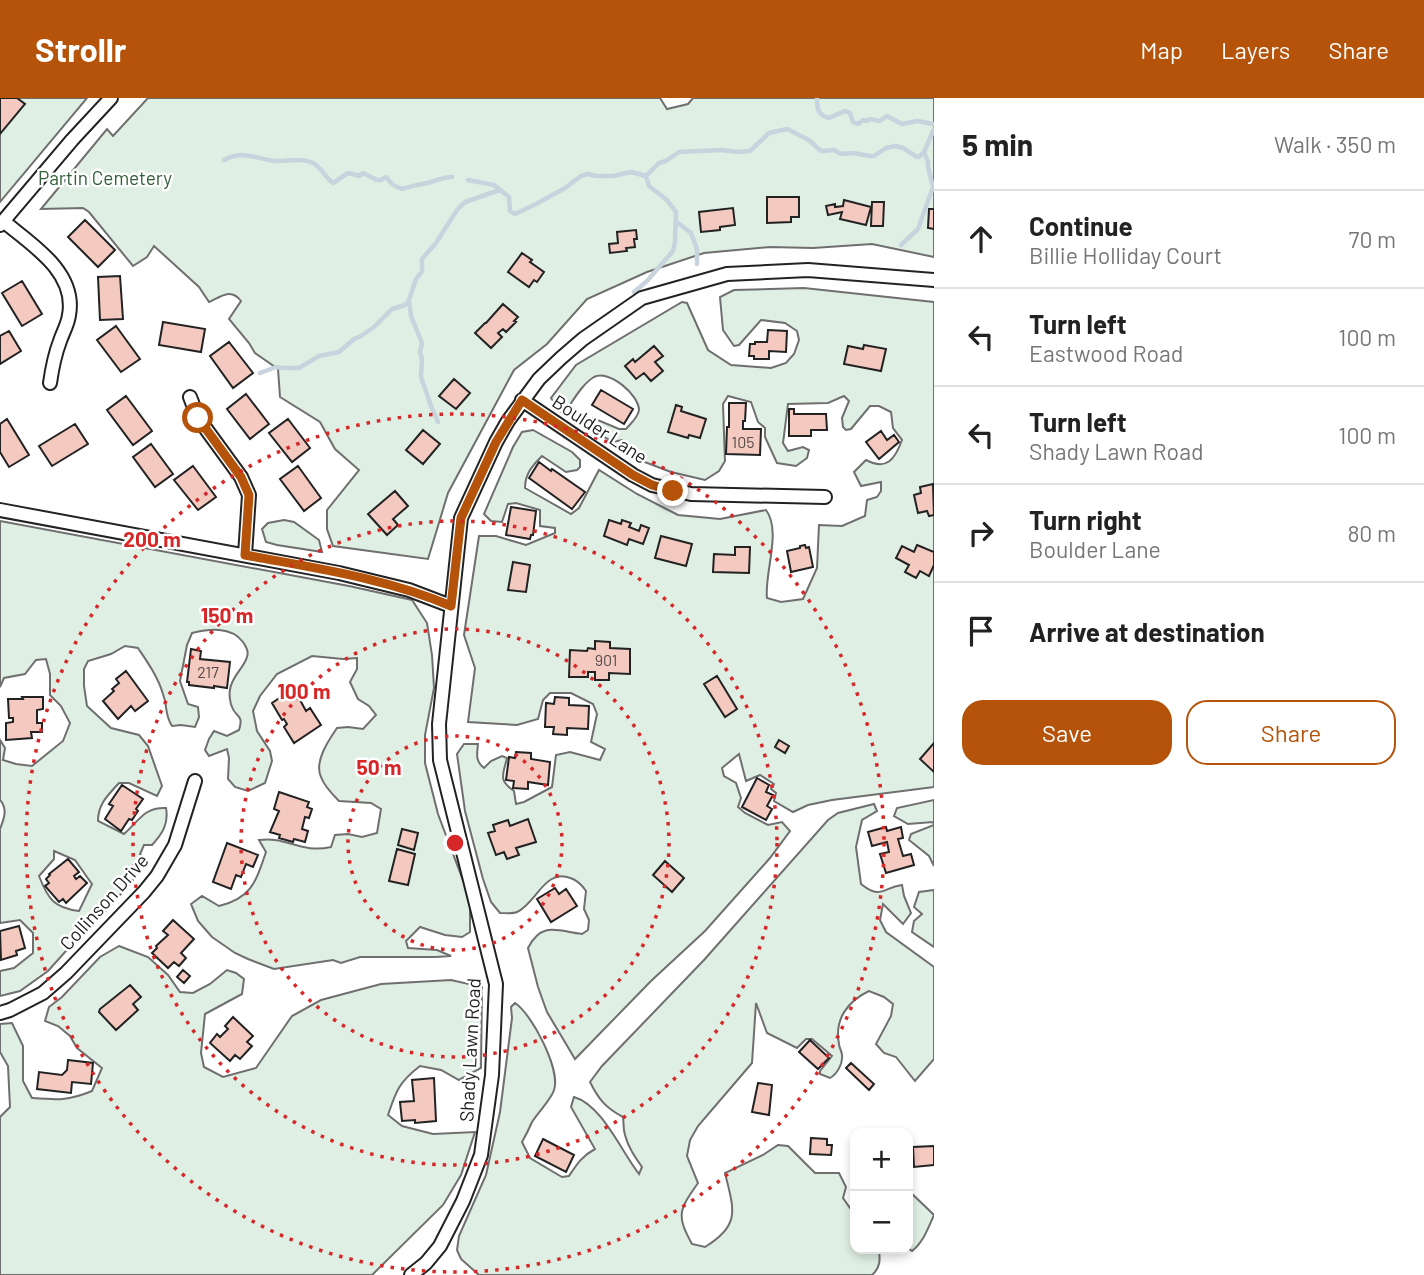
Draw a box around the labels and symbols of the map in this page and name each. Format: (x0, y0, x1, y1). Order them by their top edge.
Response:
park label: Partin Cemetery (38, 166, 172, 189)
street label: Boulder Lane (548, 389, 652, 468)
route start (182, 402, 213, 433)
house number: 105 (732, 432, 754, 451)
route end (657, 475, 688, 506)
text: 200 m (123, 526, 181, 551)
text: 150 m (201, 602, 253, 627)
house number: 901 (595, 650, 617, 669)
house number: 217 (197, 662, 219, 681)
text: 100 m (277, 678, 331, 703)
text: 50 m (356, 754, 402, 779)
centre of rings (443, 831, 467, 855)
street label: Collinson Drive (54, 849, 153, 955)
street label: Shady Lawn Road (454, 977, 485, 1123)

